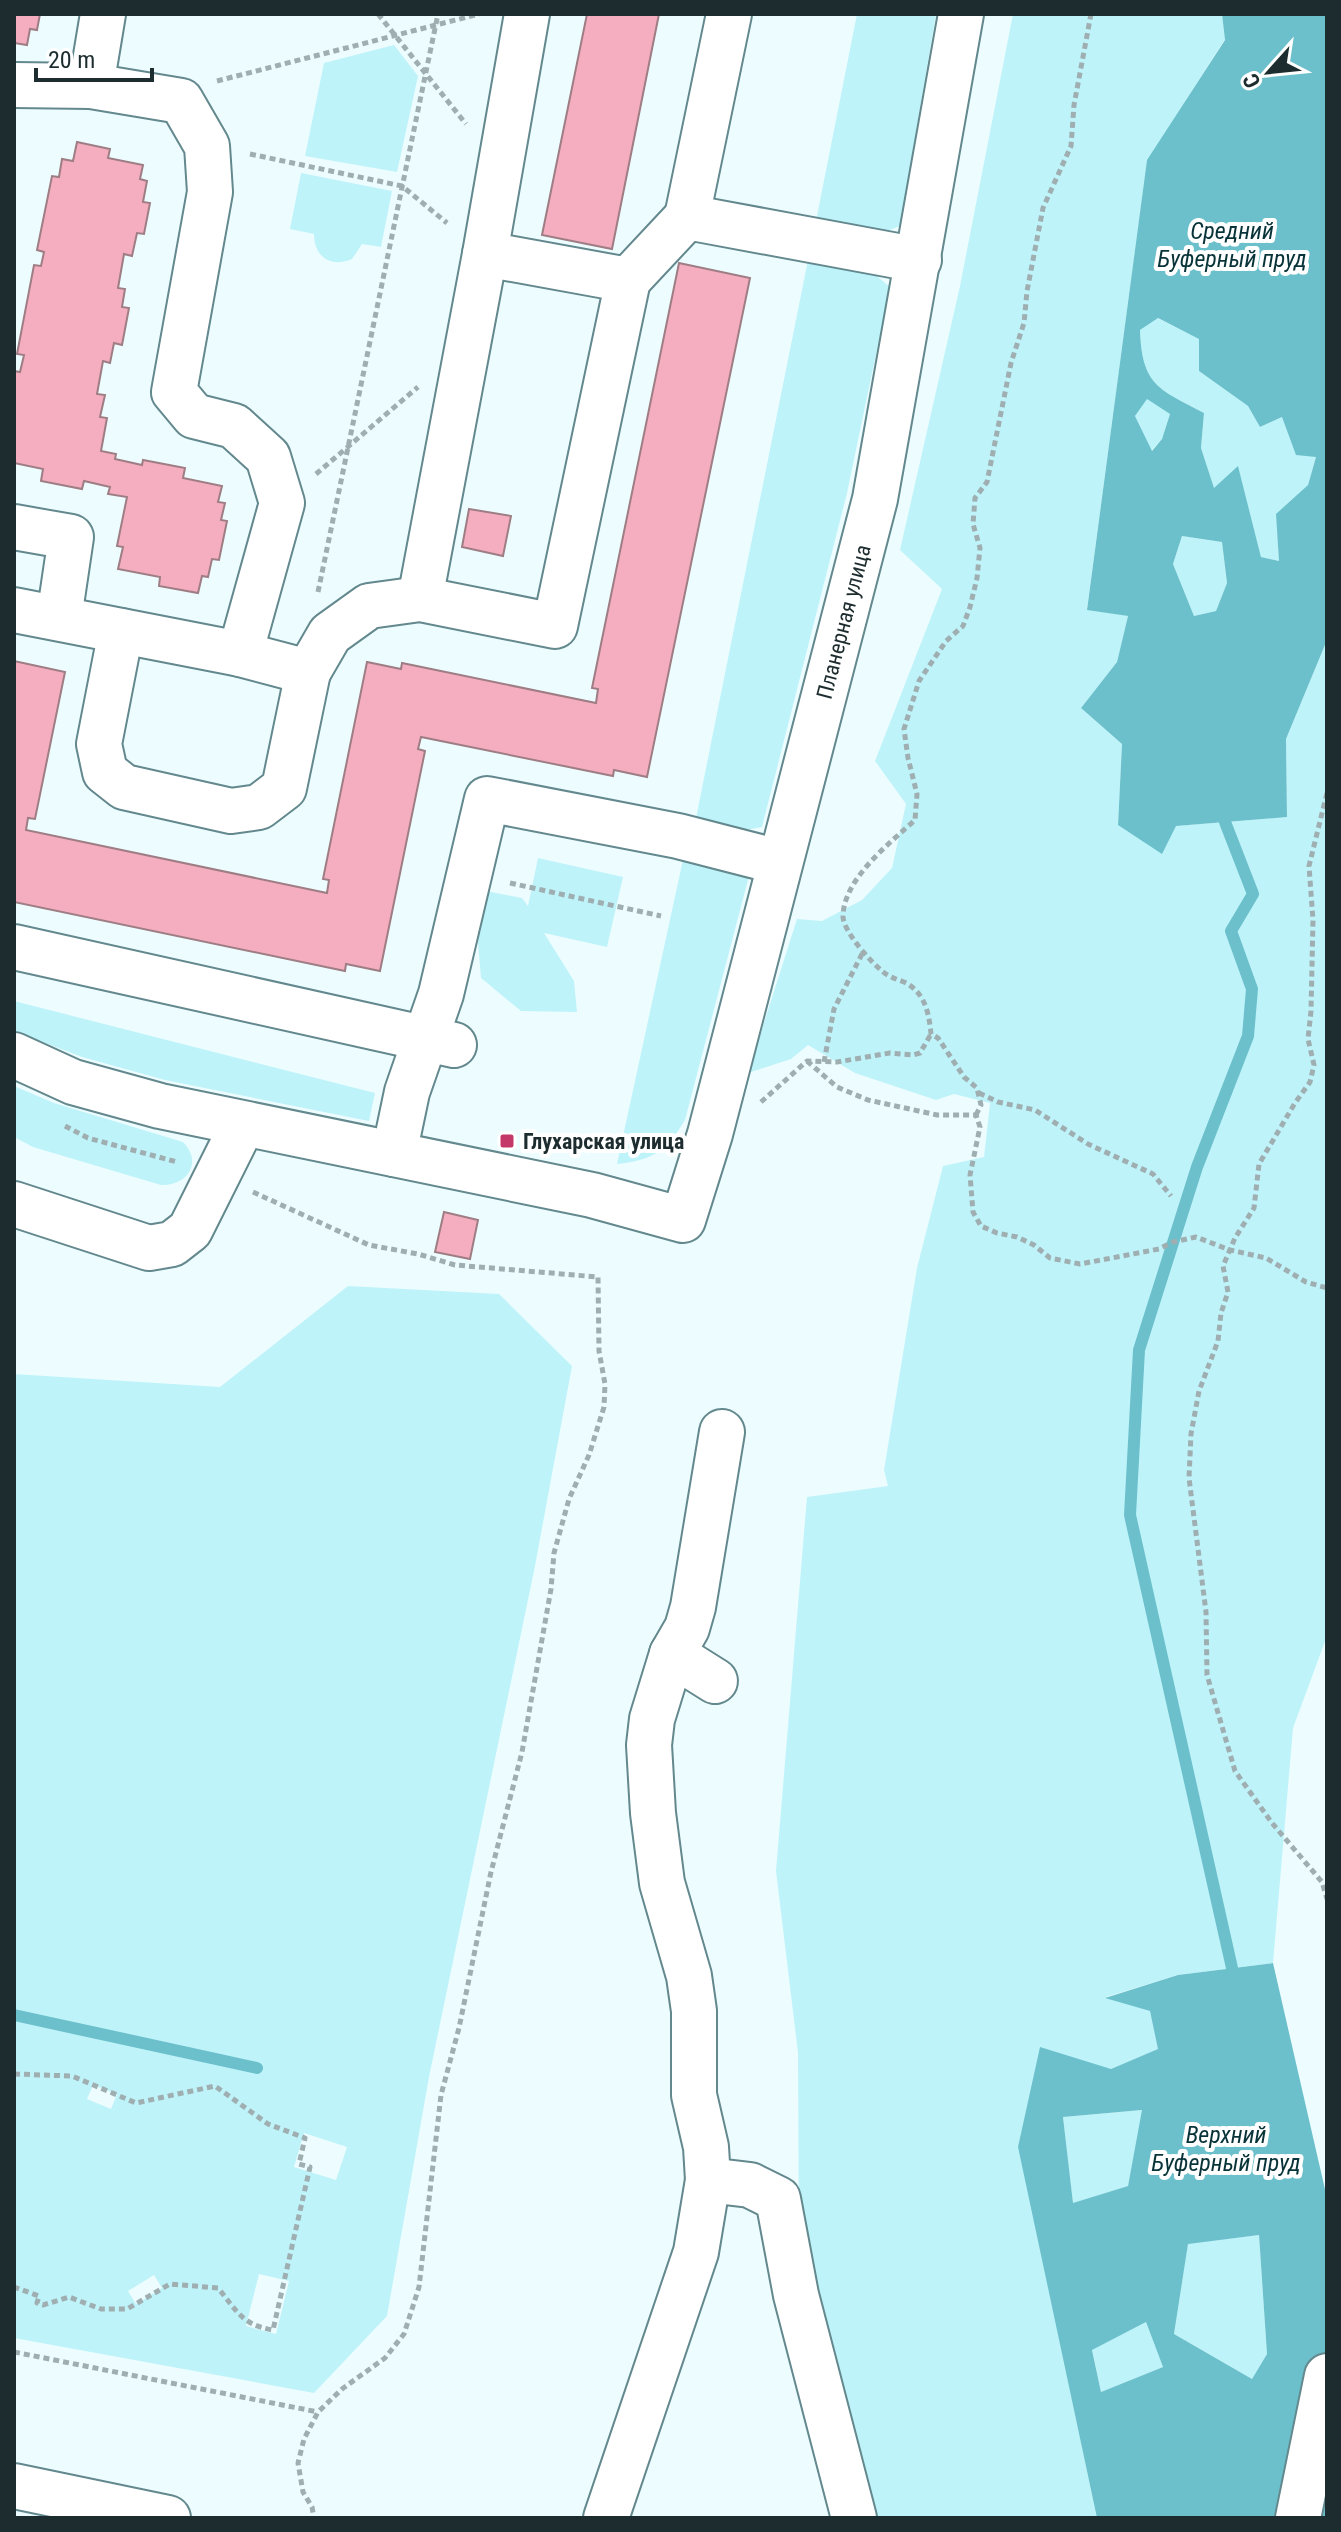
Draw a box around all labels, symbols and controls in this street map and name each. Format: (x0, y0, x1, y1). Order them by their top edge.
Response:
scale bar (36, 32, 152, 82)
north arrow (1229, 32, 1309, 112)
text: 20 m (48, 46, 95, 74)
text: С (1238, 70, 1266, 92)
water label: Средний Буферный пруд (1157, 217, 1307, 273)
street label: Планерная улица (811, 542, 875, 702)
place label: Глухарская улица (523, 1129, 684, 1154)
marker: Глухарская улица (498, 1132, 516, 1150)
water label: Верхний Буферный пруд (1151, 2121, 1301, 2177)

